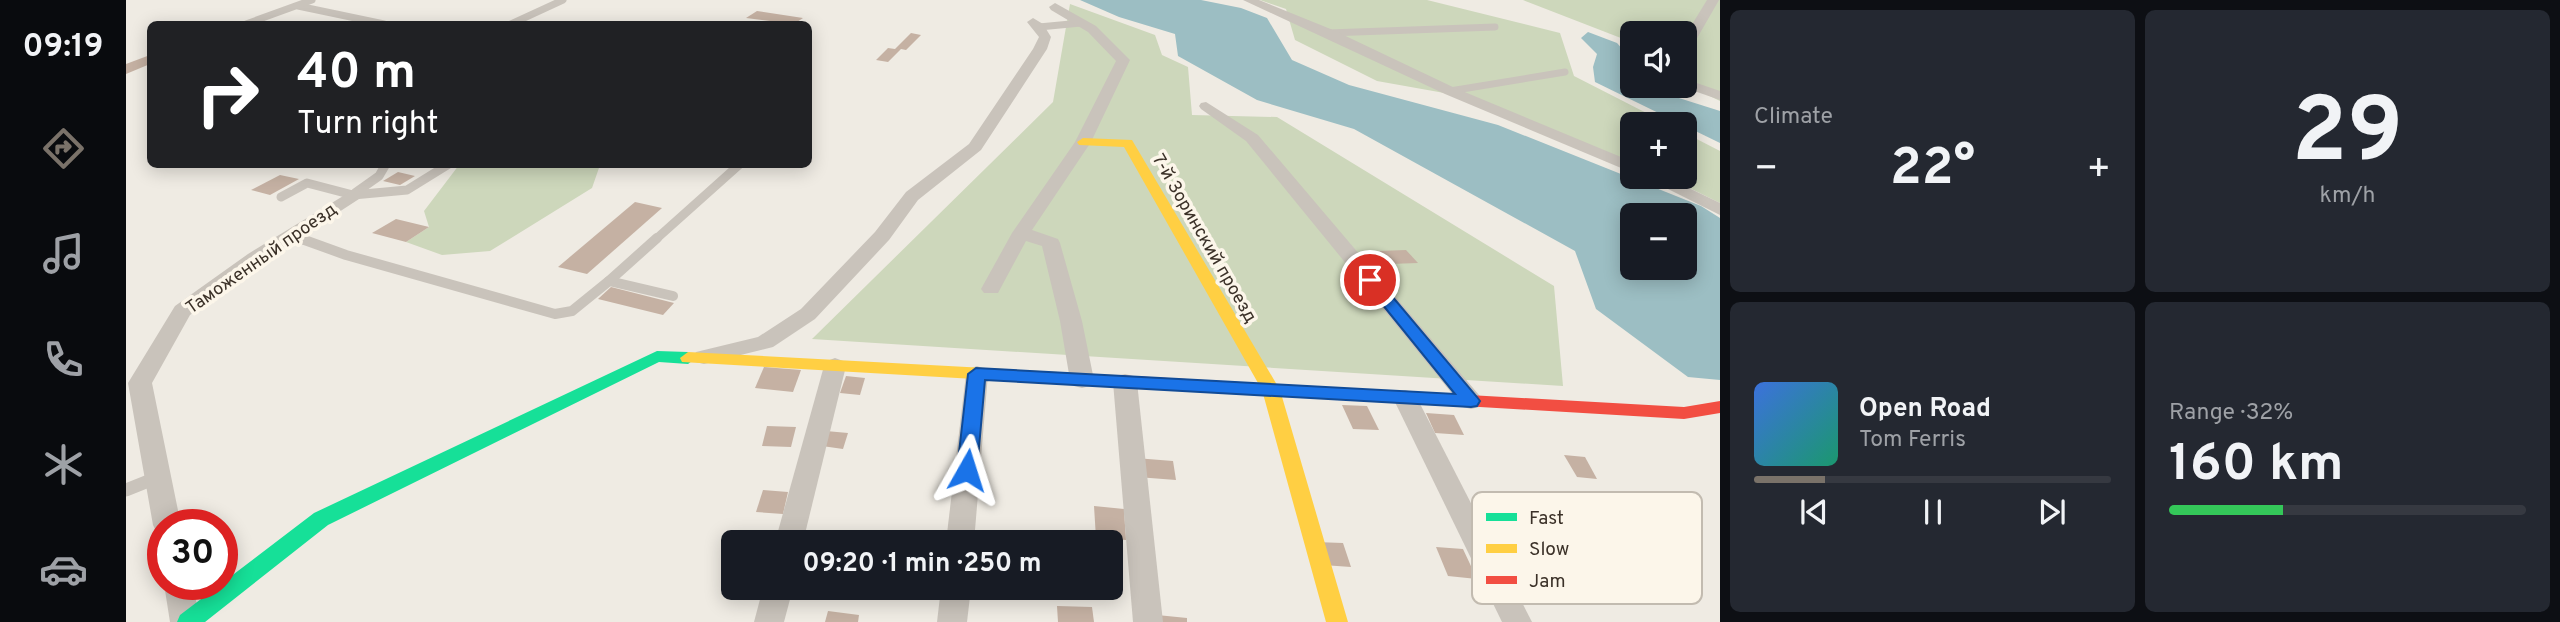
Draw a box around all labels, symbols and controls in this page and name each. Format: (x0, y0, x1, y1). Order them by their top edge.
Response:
map controls (1620, 21, 1697, 280)
button: sound (1620, 21, 1697, 98)
text: 09:19 (23, 28, 103, 68)
text: 40 m (297, 44, 416, 106)
icon: right (182, 49, 273, 140)
text: 29 (2292, 79, 2403, 194)
text: Climate (1754, 103, 1833, 132)
text: Turn right (297, 105, 439, 145)
button: + (1620, 112, 1697, 189)
icon: directions (39, 124, 88, 173)
text: 22° (1890, 137, 1975, 203)
text: − (1754, 146, 1779, 195)
text: + (2086, 146, 2111, 195)
street label: 7-й Зоринский проезд (1146, 150, 1261, 327)
text: km/h (2320, 182, 2375, 211)
street label: Таможенный проезд (182, 198, 342, 320)
button: − (1620, 203, 1697, 280)
icon: music (39, 229, 88, 278)
pin (1340, 250, 1400, 310)
icon: arrive (1351, 261, 1389, 299)
icon: phone (39, 335, 88, 384)
text: Open Road (1859, 393, 1991, 426)
text: Range · 32% (2169, 399, 2293, 428)
text: Tom Ferris (1859, 426, 1966, 455)
position arrow (930, 433, 1004, 507)
text: 160 km (2169, 433, 2344, 499)
icon: climate (39, 440, 88, 489)
legend (1472, 492, 1702, 604)
icon: previous (1795, 493, 1833, 531)
icon: pause (1914, 493, 1952, 531)
icon: next (2033, 493, 2071, 531)
text: Fast (1529, 507, 1564, 531)
speed limit sign: 30 (147, 509, 238, 600)
text: Slow (1529, 538, 1569, 562)
icon: car (39, 545, 88, 594)
text: 09:20 · 1 min · 250 m (803, 548, 1041, 581)
text: Jam (1529, 570, 1566, 594)

